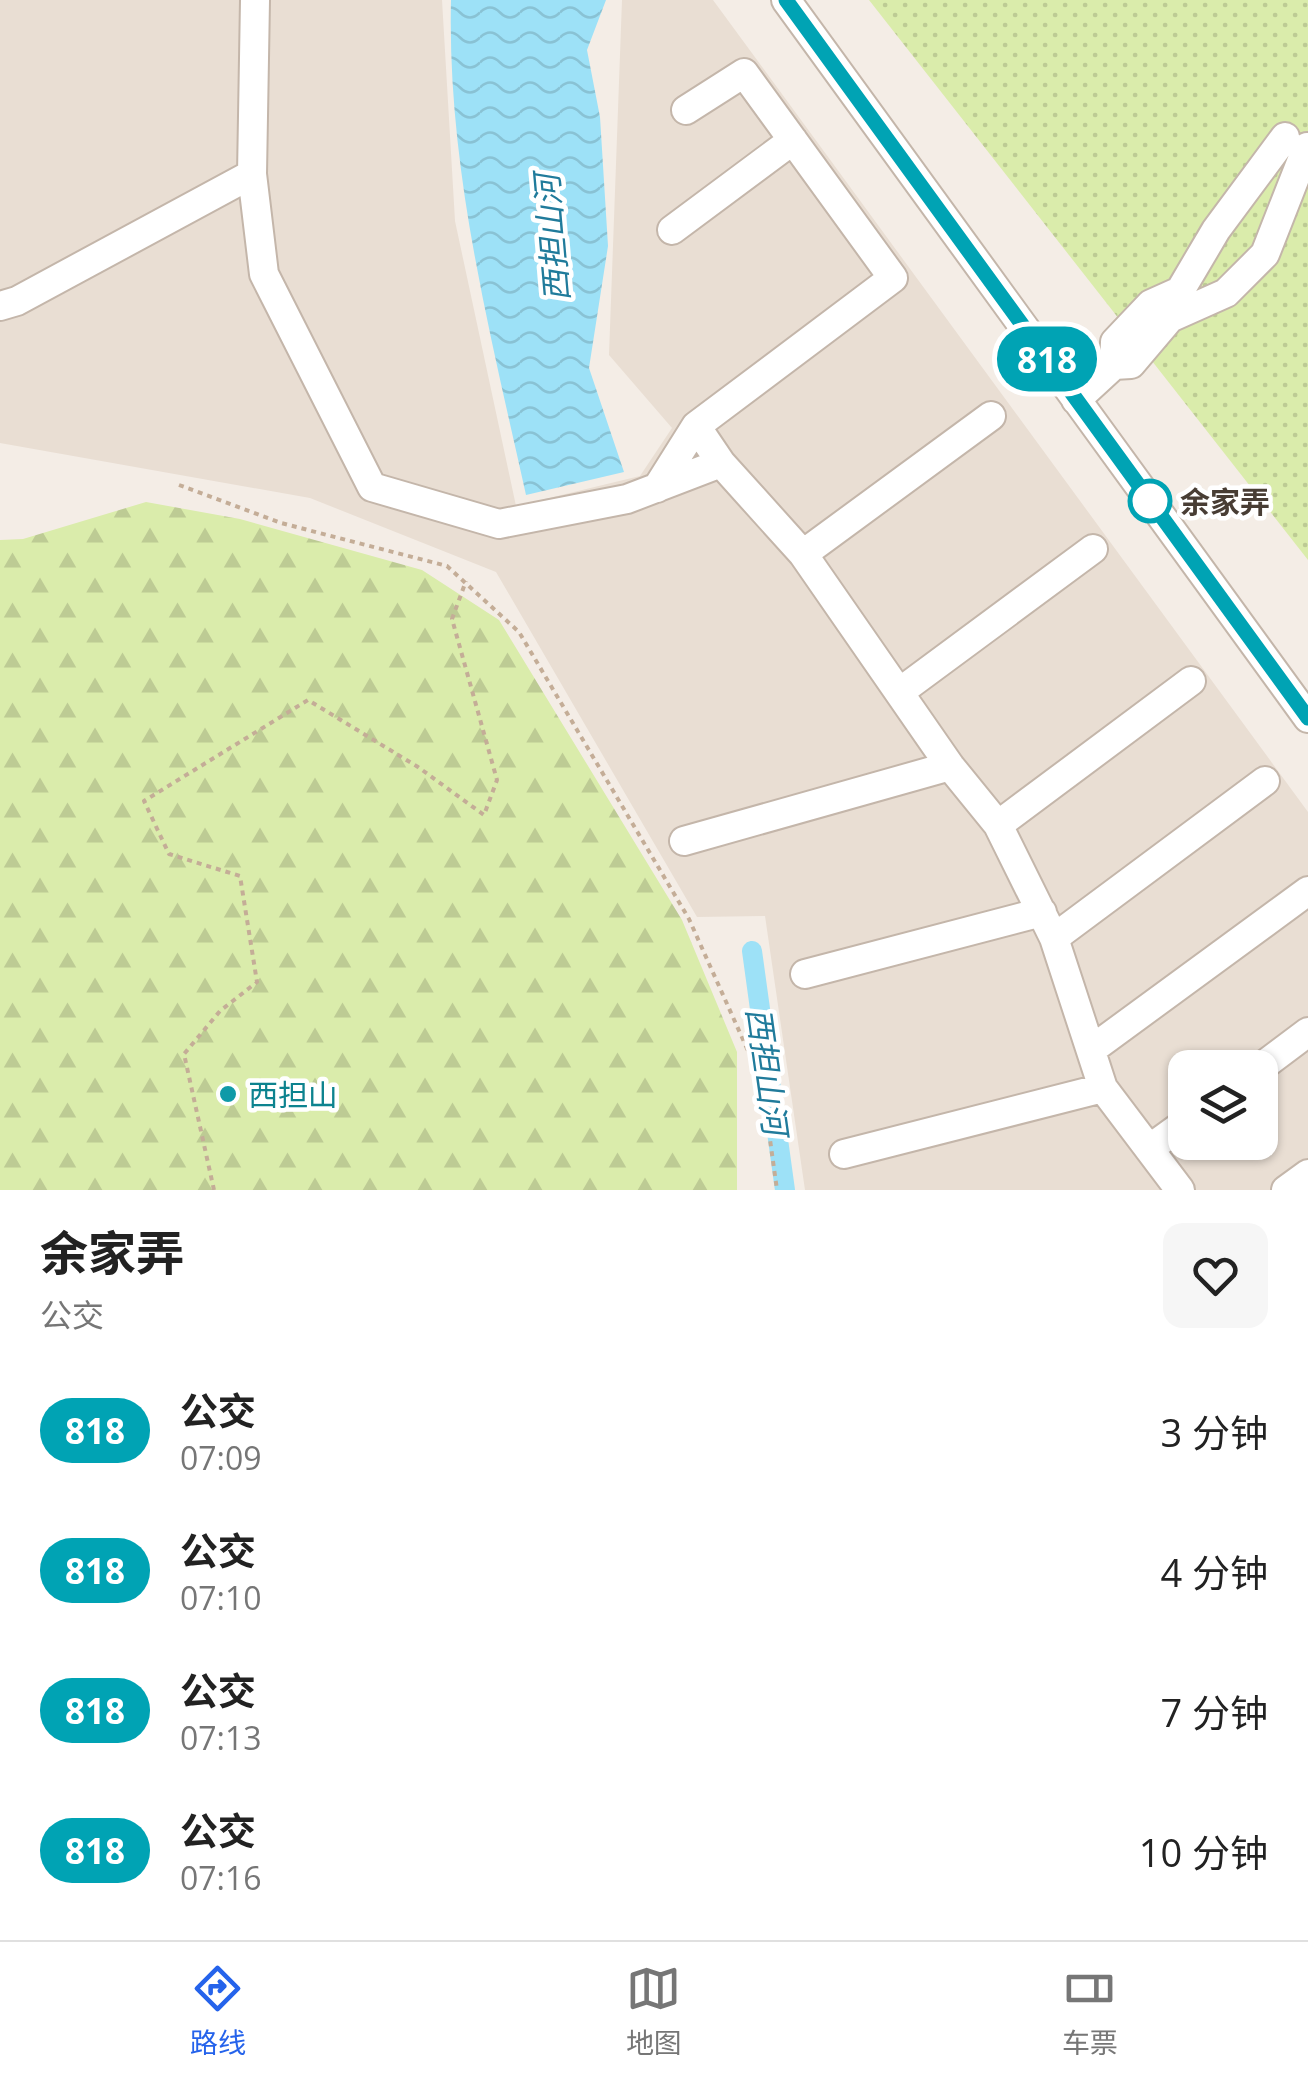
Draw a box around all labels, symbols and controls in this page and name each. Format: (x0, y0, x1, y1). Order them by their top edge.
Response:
water label: 西担山河 (523, 166, 578, 304)
line badge: 818 (990, 326, 1104, 392)
text: 818 (1017, 336, 1077, 383)
marker: 余家弄 (1129, 480, 1171, 522)
place label: 余家弄 (1180, 481, 1270, 522)
water label: 西担山河 (738, 1005, 799, 1143)
map controls (1168, 1050, 1278, 1160)
button: layers (1168, 1050, 1278, 1160)
place label: 西担山 (248, 1074, 338, 1115)
marker: 西担山 (217, 1083, 239, 1105)
text: 余家弄 (40, 1220, 184, 1285)
button: heart (1163, 1223, 1268, 1328)
text: 公交 (40, 1293, 104, 1336)
text: 公交 (180, 1384, 256, 1436)
text: 3 分钟 (1160, 1406, 1268, 1458)
text: 818 (65, 1407, 125, 1454)
text: 07:09 (180, 1436, 262, 1479)
text: 公交 (180, 1524, 256, 1576)
text: 4 分钟 (1160, 1546, 1268, 1598)
text: 818 (65, 1547, 125, 1594)
text: 07:10 (180, 1576, 262, 1619)
text: 公交 (180, 1664, 256, 1716)
text: 7 分钟 (1160, 1686, 1268, 1738)
text: 818 (65, 1687, 125, 1734)
text: 07:13 (180, 1716, 262, 1759)
text: 公交 (180, 1804, 256, 1856)
text: 10 分钟 (1139, 1826, 1268, 1878)
text: 818 (65, 1827, 125, 1874)
text: 07:16 (180, 1856, 262, 1899)
tab: 路线 (190, 1961, 246, 2061)
tab: 地图 (626, 1961, 682, 2061)
tab: 车票 (1062, 1961, 1118, 2061)

